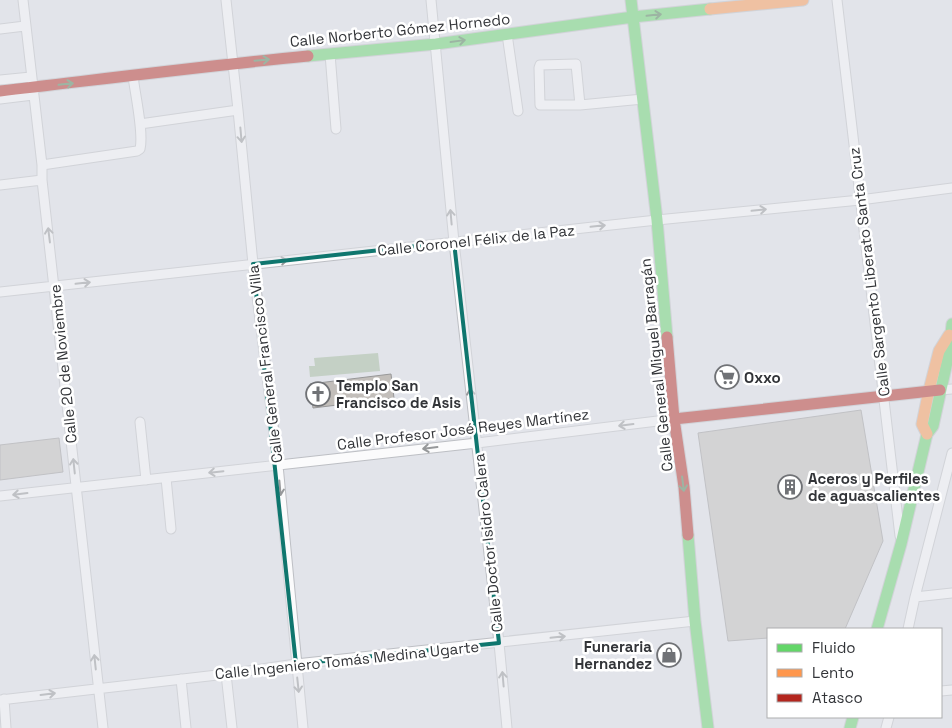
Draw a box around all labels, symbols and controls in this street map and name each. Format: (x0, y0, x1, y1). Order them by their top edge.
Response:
street label: Calle Norberto Gómez Hornedo (289, 9, 511, 51)
one-way arrow (646, 10, 662, 19)
one-way arrow (450, 35, 466, 45)
one-way arrow (254, 55, 270, 65)
one-way arrow (57, 79, 73, 89)
one-way arrow (236, 127, 246, 143)
street label: Calle Sargento Liberato Santa Cruz (844, 146, 894, 398)
one-way arrow (751, 205, 767, 215)
one-way arrow (447, 210, 456, 226)
street label: Calle Coronel Félix de la Paz (376, 220, 576, 260)
one-way arrow (589, 221, 605, 231)
one-way arrow (44, 227, 54, 243)
one-way arrow (271, 256, 287, 266)
street label: Calle General Miguel Barragán (635, 258, 677, 472)
street label: Calle General Francisco Villa (243, 263, 287, 464)
one-way arrow (75, 278, 91, 287)
street label: Calle 20 de Noviembre (45, 284, 81, 444)
supermarket icon: Oxxo (714, 364, 740, 390)
place label: Oxxo (744, 368, 781, 387)
place label: Templo San Francisco de Asis (336, 376, 461, 412)
church icon: Templo San Francisco de Asis (305, 381, 331, 407)
one-way arrow (466, 389, 476, 405)
street label: Calle Profesor José Reyes Martínez (336, 404, 590, 454)
one-way arrow (618, 420, 634, 430)
one-way arrow (422, 443, 438, 453)
street label: Calle Doctor Isidro Calera (469, 452, 507, 633)
one-way arrow (69, 458, 79, 474)
one-way arrow (209, 467, 225, 477)
place label: Aceros y Perfiles de aguascalientes (808, 469, 940, 505)
building icon: Aceros y Perfiles de aguascalientes (777, 474, 803, 500)
one-way arrow (678, 476, 688, 492)
one-way arrow (275, 480, 285, 496)
one-way arrow (12, 489, 28, 499)
legend (767, 628, 942, 718)
one-way arrow (549, 632, 565, 642)
street label: Calle Ingeniero Tomás Medina Ugarte (214, 637, 480, 683)
place label: Funeraria Hernandez (575, 637, 652, 673)
text: Fluido (812, 638, 856, 657)
shop icon: Funeraria Hernandez (656, 642, 682, 668)
one-way arrow (90, 654, 100, 670)
text: Lento (812, 663, 854, 682)
one-way arrow (498, 672, 508, 688)
one-way arrow (293, 677, 303, 693)
text: Atasco (812, 688, 863, 707)
one-way arrow (40, 689, 56, 699)

